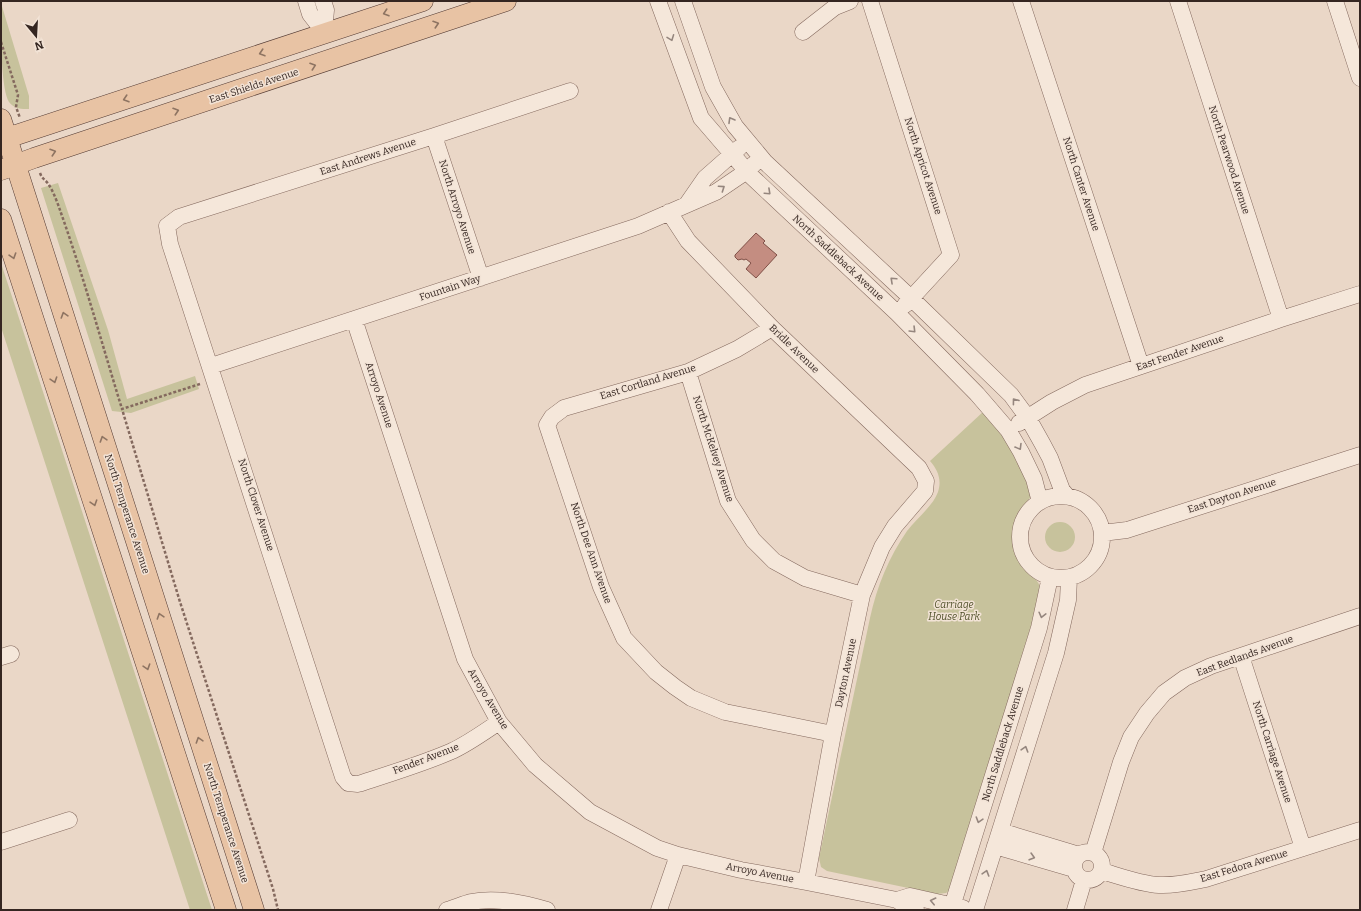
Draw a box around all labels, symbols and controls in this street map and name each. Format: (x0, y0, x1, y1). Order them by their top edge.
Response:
one-way arrow (383, 8, 390, 17)
north arrow (16, 16, 56, 56)
one-way arrow (433, 20, 440, 29)
one-way arrow (667, 34, 675, 41)
text: N (32, 38, 45, 53)
one-way arrow (259, 48, 266, 57)
one-way arrow (309, 62, 316, 70)
street label: East Shields Avenue (208, 66, 300, 106)
one-way arrow (122, 94, 129, 102)
street label: North Pearwood Avenue (1206, 104, 1252, 216)
one-way arrow (173, 107, 180, 116)
street label: North Apricot Avenue (902, 116, 944, 216)
one-way arrow (729, 117, 736, 124)
street label: North Canter Avenue (1060, 135, 1102, 233)
street label: East Andrews Avenue (318, 136, 418, 178)
one-way arrow (49, 148, 56, 157)
street label: North Arroyo Avenue (436, 158, 478, 256)
one-way arrow (718, 185, 725, 192)
one-way arrow (763, 188, 771, 195)
street label: North Saddleback Avenue (790, 213, 886, 303)
one-way arrow (9, 253, 17, 260)
street label: Fountain Way (418, 272, 483, 304)
one-way arrow (890, 278, 897, 285)
one-way arrow (60, 311, 69, 318)
street label: Bridle Avenue (766, 322, 822, 376)
one-way arrow (908, 325, 916, 333)
street label: East Fender Avenue (1135, 332, 1225, 374)
street label: Arroyo Avenue (363, 360, 395, 430)
street label: East Cortland Avenue (599, 362, 697, 402)
one-way arrow (49, 376, 58, 383)
street label: North McKelvey Avenue (690, 394, 736, 504)
one-way arrow (1013, 398, 1020, 405)
one-way arrow (99, 435, 108, 442)
one-way arrow (1014, 443, 1021, 450)
street label: North Temperance Avenue (102, 453, 152, 575)
street label: North Clover Avenue (235, 457, 277, 553)
street label: East Dayton Avenue (1186, 476, 1278, 516)
one-way arrow (89, 500, 98, 507)
street label: North Dee Ann Avenue (568, 501, 614, 605)
park label: Carriage House Park (928, 599, 980, 623)
one-way arrow (156, 612, 165, 619)
one-way arrow (1038, 612, 1047, 619)
street label: East Redlands Avenue (1195, 633, 1295, 679)
street label: Dayton Avenue (833, 637, 859, 709)
one-way arrow (142, 663, 151, 670)
street label: Arroyo Avenue (465, 666, 511, 732)
street label: North Saddleback Avenue (980, 685, 1026, 803)
street label: North Carriage Avenue (1250, 700, 1294, 804)
one-way arrow (196, 736, 204, 743)
street label: Fender Avenue (391, 741, 461, 777)
one-way arrow (1020, 745, 1029, 752)
street label: North Temperance Avenue (201, 762, 251, 884)
one-way arrow (975, 816, 984, 823)
street label: East Fedora Avenue (1199, 847, 1289, 885)
one-way arrow (1028, 852, 1035, 861)
street label: Arroyo Avenue (725, 861, 795, 885)
one-way arrow (982, 869, 990, 876)
one-way arrow (929, 897, 936, 905)

